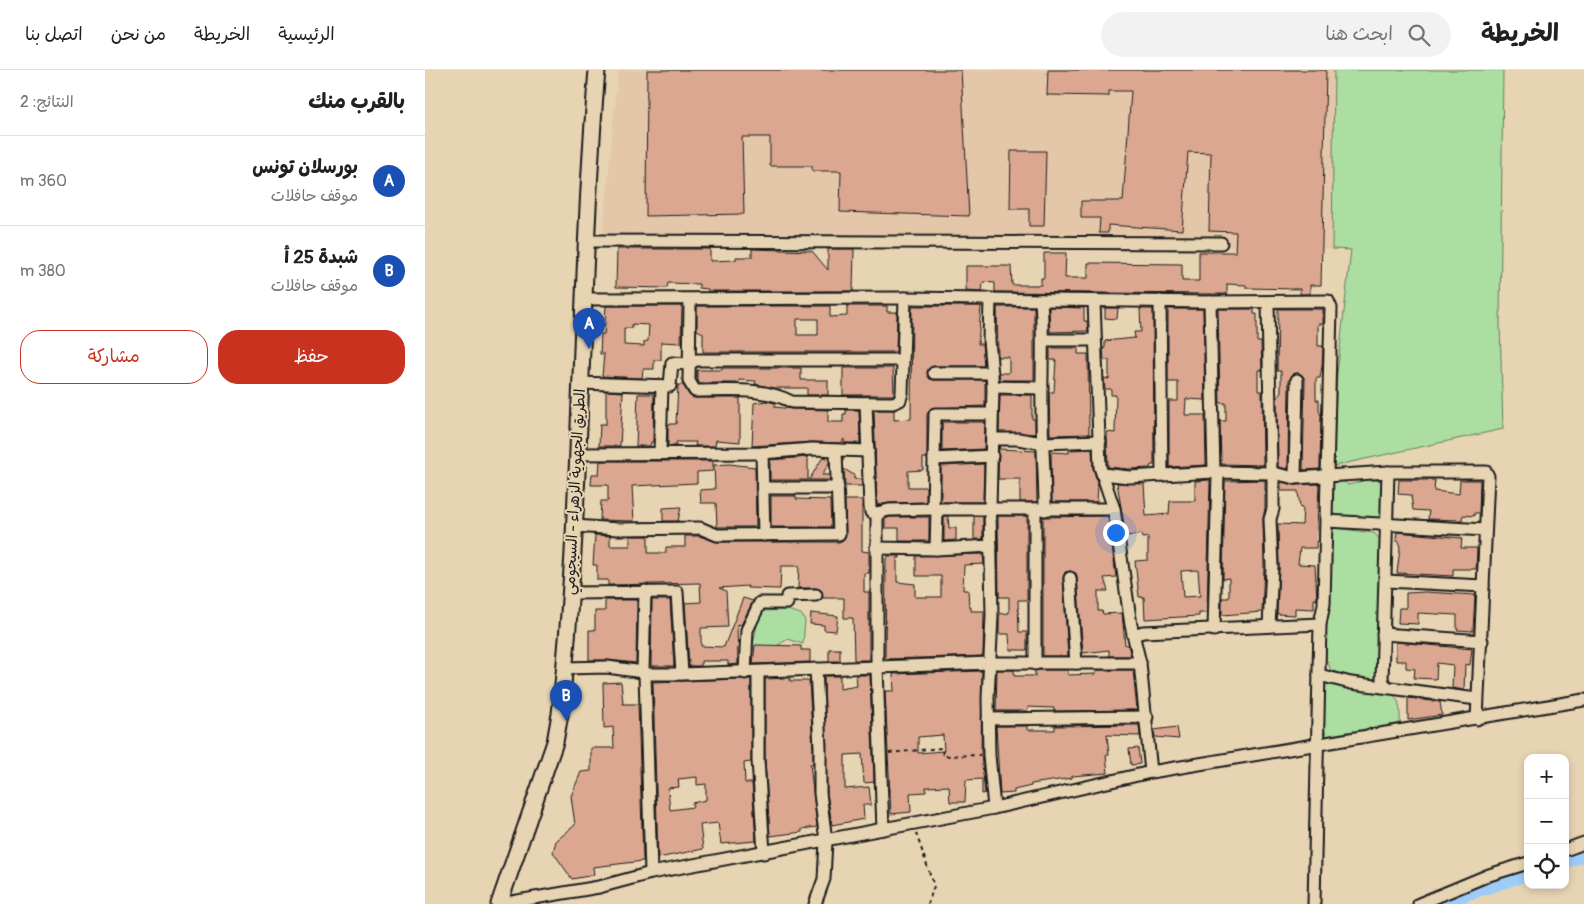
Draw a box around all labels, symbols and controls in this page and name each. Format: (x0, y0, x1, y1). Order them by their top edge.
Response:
search box (1101, 12, 1451, 57)
text: الخريطة (1481, 19, 1559, 48)
icon: search (1405, 21, 1433, 49)
text: ابحث هنا (1325, 22, 1393, 46)
text: اتصل بنا (25, 23, 83, 46)
text: من نحن (111, 23, 166, 46)
text: الخريطة (194, 23, 250, 46)
text: الرئيسية (278, 23, 335, 46)
text: بالقرب منك (308, 88, 405, 115)
text: النتائج: 2 (20, 92, 74, 112)
text: بورسلان تونس (252, 155, 358, 179)
text: 360 m (20, 171, 67, 191)
text: A (384, 171, 394, 191)
text: موقف حافلات (271, 186, 358, 206)
text: شبدة 25 أ (284, 245, 358, 269)
text: 380 m (20, 261, 66, 281)
text: B (384, 261, 394, 281)
text: موقف حافلات (271, 276, 358, 296)
pin: A (573, 308, 605, 349)
button: مشاركة (20, 330, 208, 384)
button: حفظ (218, 330, 405, 384)
street label: الطريق الجهوية الزهراء - السيجومي (560, 388, 593, 596)
your location (1103, 520, 1129, 546)
pin: B (550, 680, 582, 721)
map controls (1524, 754, 1569, 889)
button: + (1524, 754, 1569, 799)
button: − (1524, 799, 1569, 844)
button: locate (1524, 844, 1569, 889)

